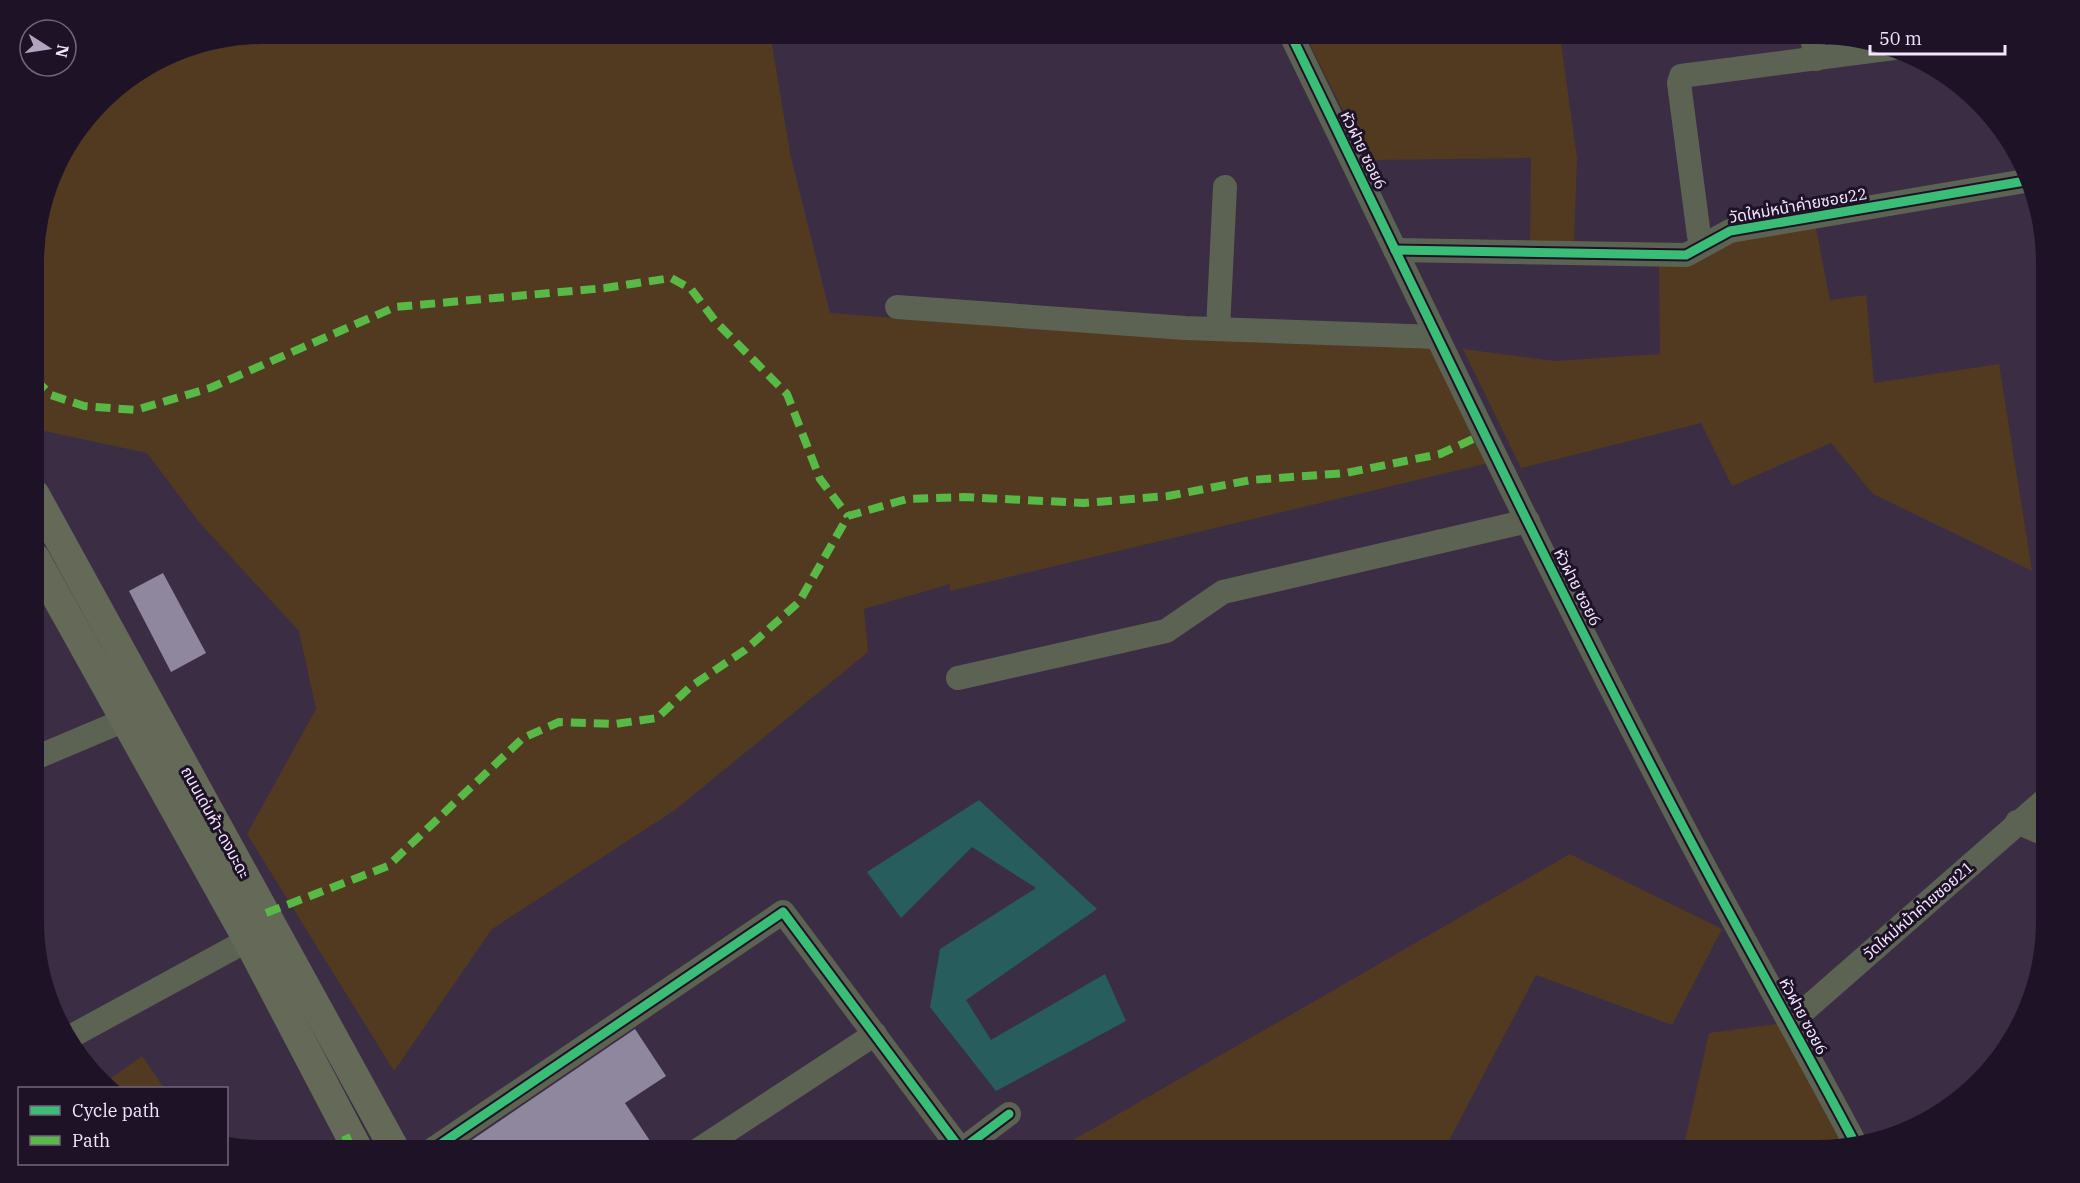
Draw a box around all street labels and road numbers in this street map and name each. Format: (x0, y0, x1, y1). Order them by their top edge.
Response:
street label: หัวฝาย ซอย6 (1336, 108, 1392, 192)
street label: วัดใหม่หน้าค่ายซอย22 (1727, 183, 1869, 227)
street label: หัวฝาย ซอย6 (1550, 545, 1606, 629)
street label: ถนนเด่นห้า-ดงมะดะ (177, 763, 255, 881)
street label: วัดใหม่หน้าค่ายซอย21 (1859, 857, 1977, 963)
street label: หัวฝาย ซอย6 (1775, 974, 1833, 1058)

